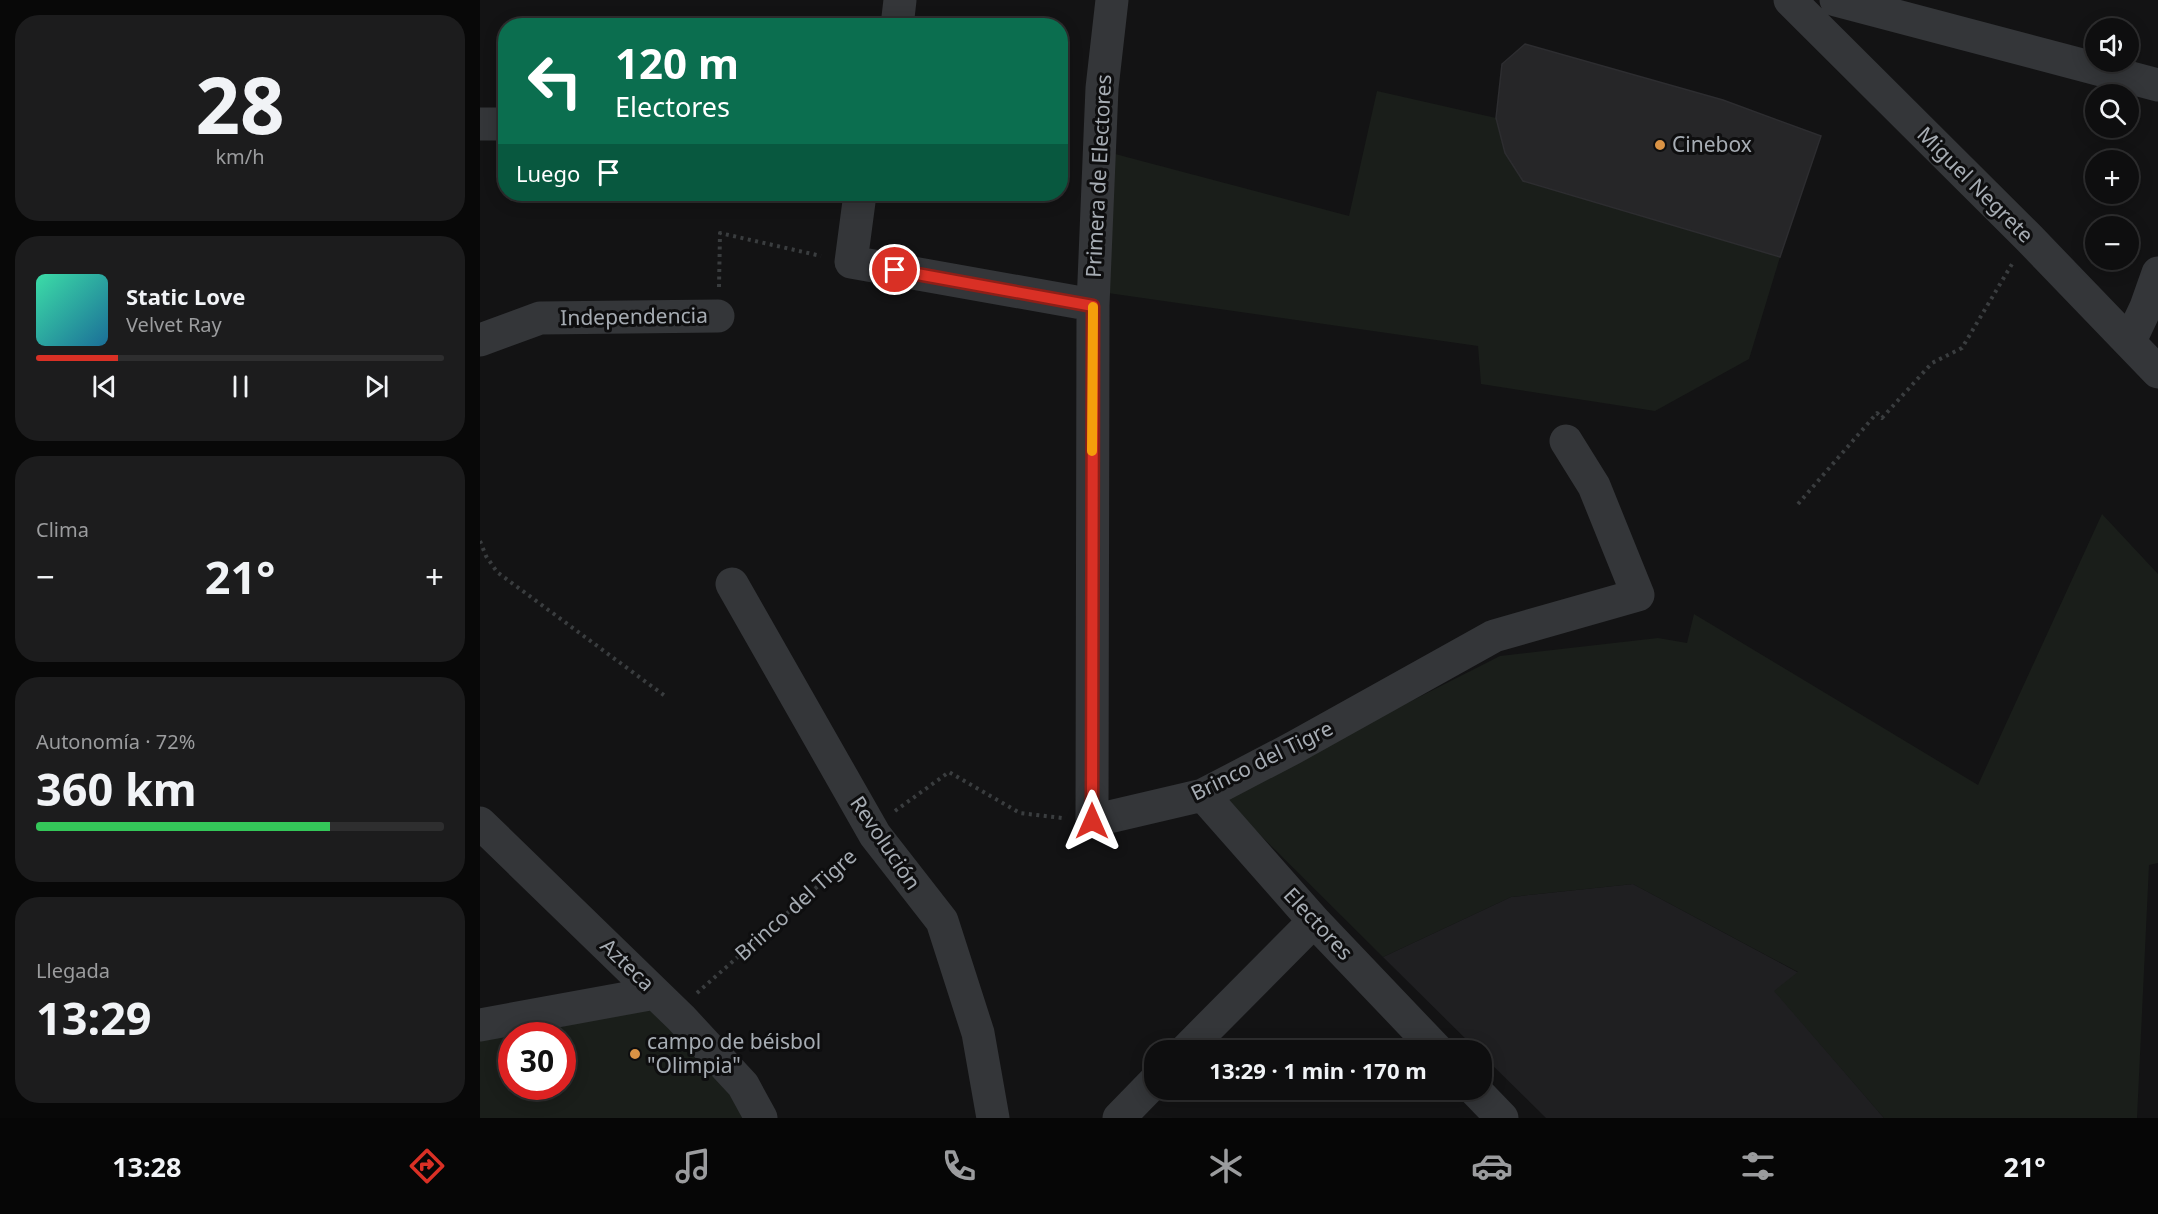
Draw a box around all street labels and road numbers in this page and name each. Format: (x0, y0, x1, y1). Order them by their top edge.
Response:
street label: Primera de Electores (1079, 74, 1117, 278)
street label: Miguel Negrete (1912, 120, 2040, 248)
street label: Independencia (560, 301, 708, 331)
street label: Brinco del Tigre (1186, 714, 1337, 807)
street label: Revolución (844, 790, 927, 895)
street label: Brinco del Tigre (728, 842, 862, 966)
street label: Electores (1278, 881, 1359, 966)
street label: Azteca (595, 932, 661, 997)

